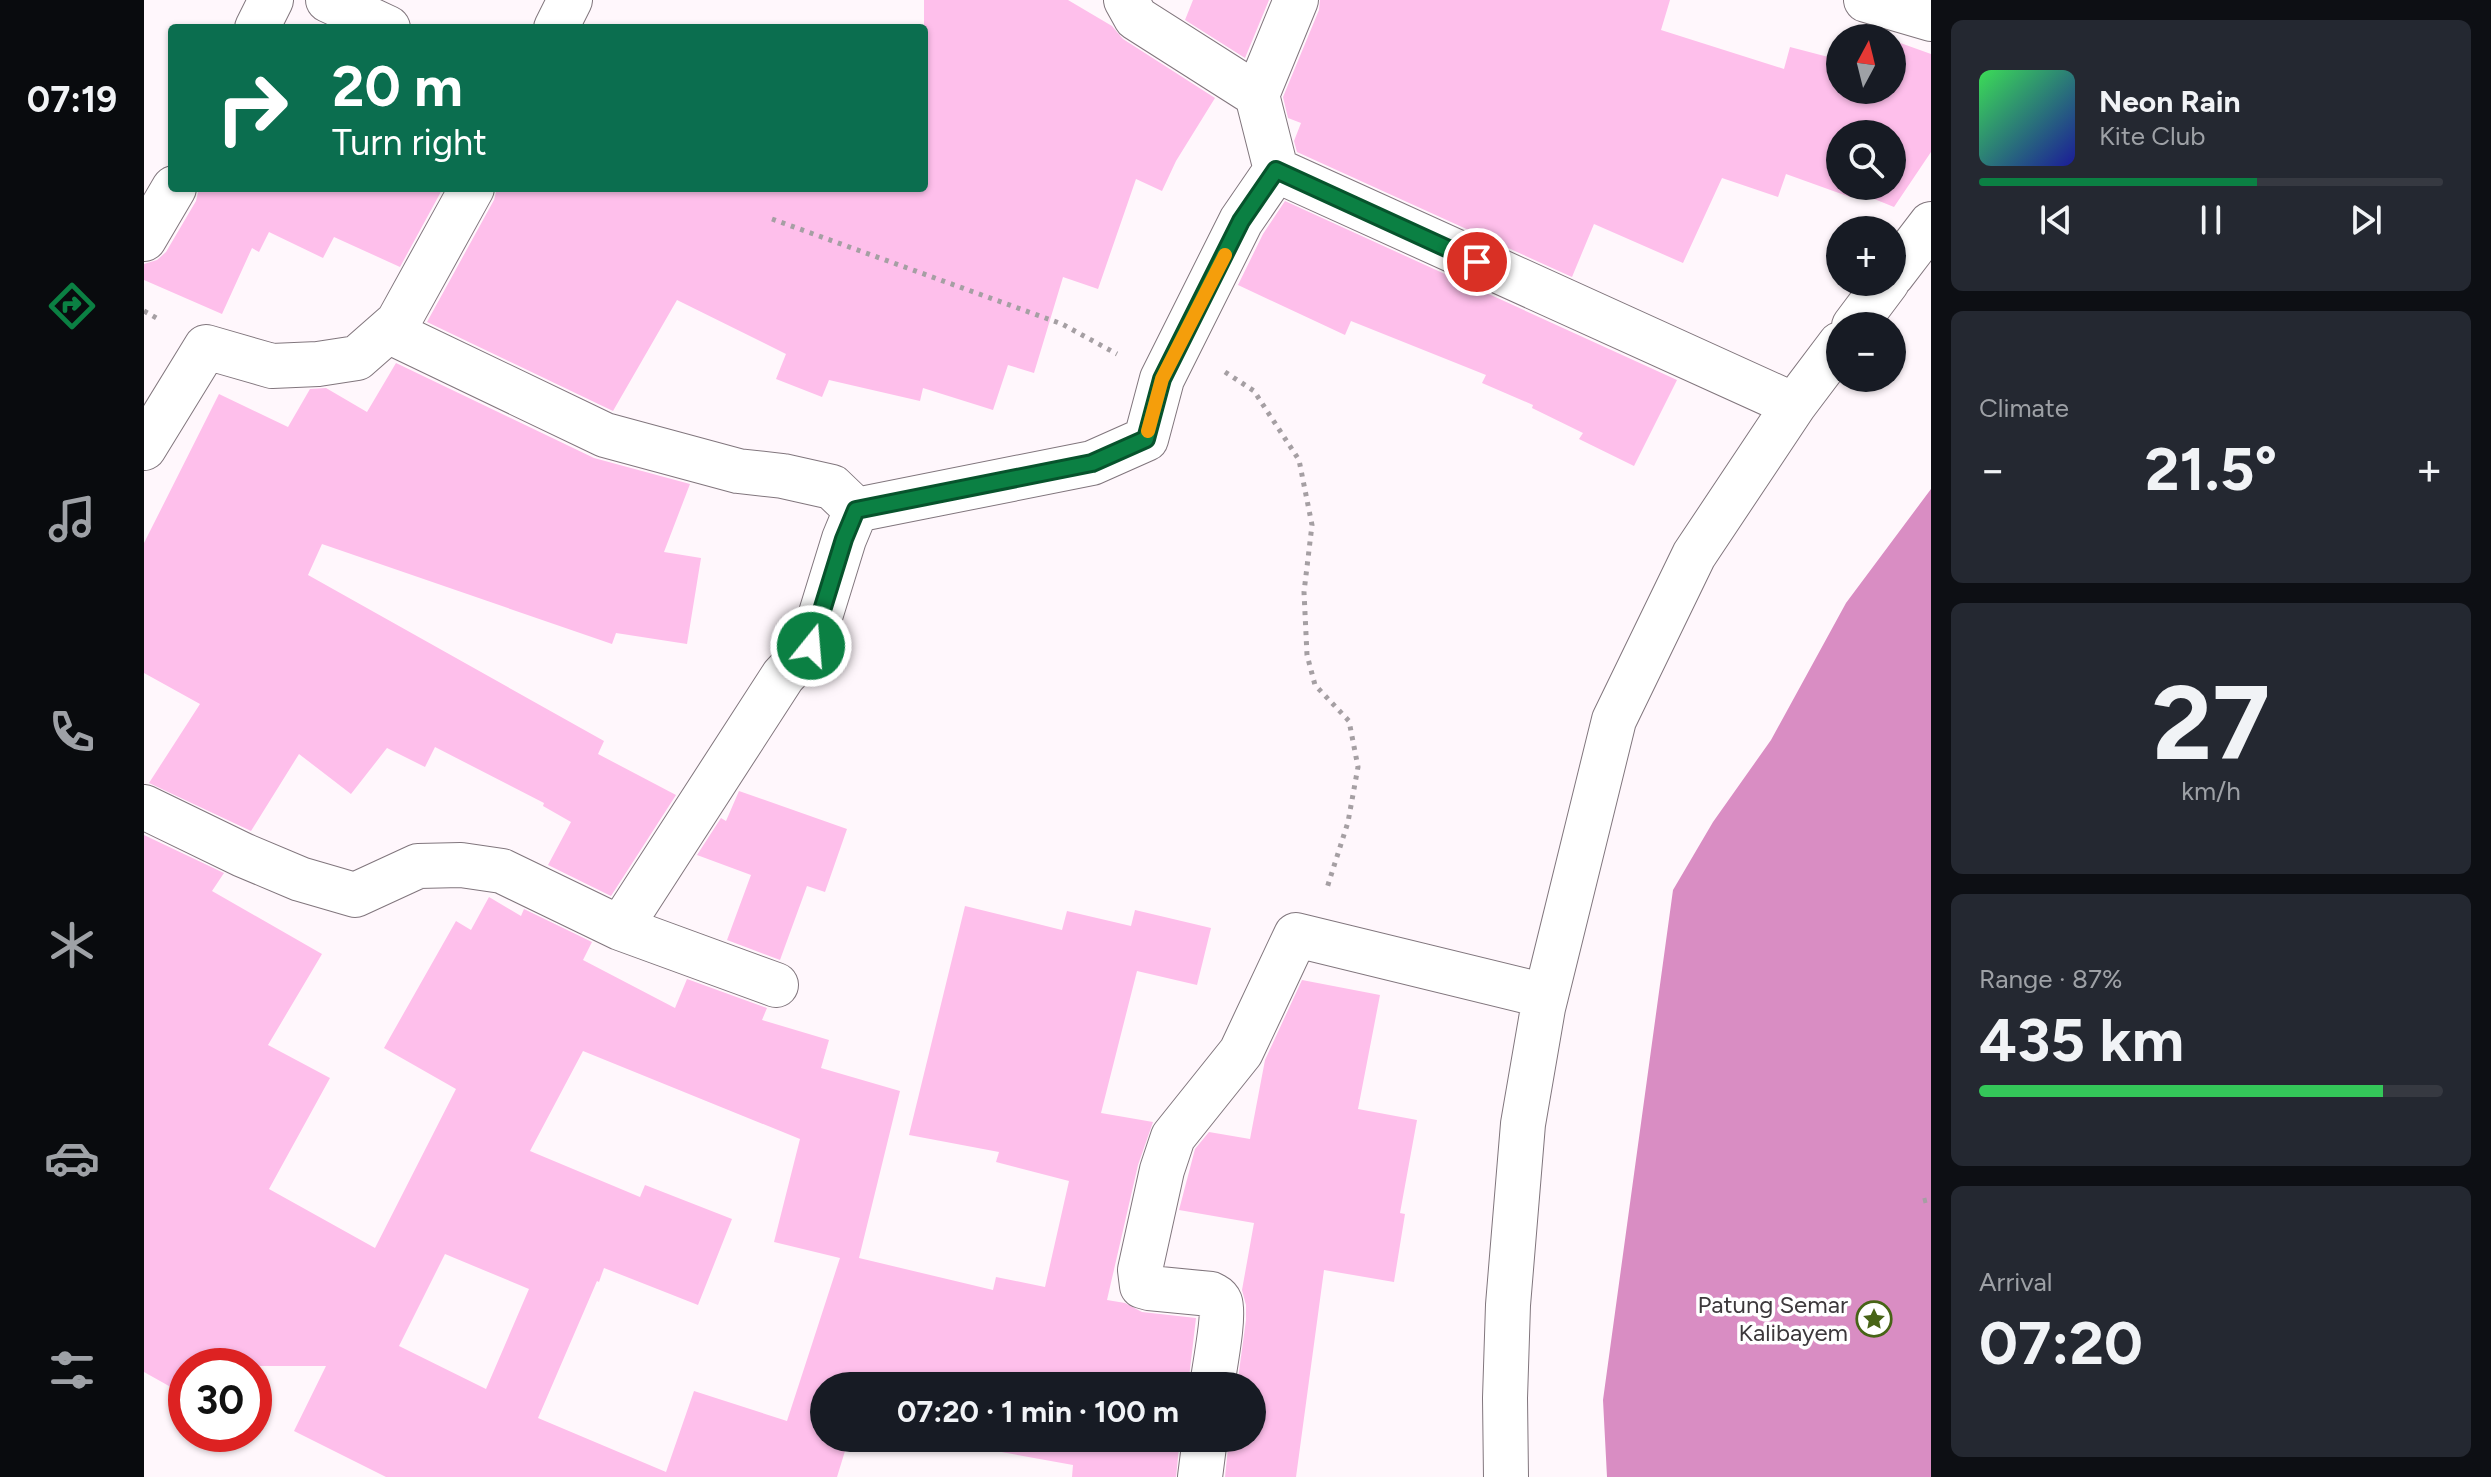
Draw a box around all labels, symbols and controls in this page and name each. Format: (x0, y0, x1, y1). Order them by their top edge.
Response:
north arrow (1826, 24, 1906, 104)
map controls (1826, 24, 1906, 392)
text: 20 m (332, 53, 463, 120)
icon: right (200, 56, 304, 160)
text: 07:19 (27, 78, 117, 121)
text: Neon Rain (2099, 83, 2241, 120)
button: search (1826, 120, 1906, 200)
text: Kite Club (2099, 120, 2205, 152)
text: Turn right (332, 121, 487, 164)
icon: previous (2034, 198, 2078, 242)
icon: pause (2189, 198, 2233, 242)
icon: next (2344, 198, 2388, 242)
button: + (1826, 216, 1906, 296)
pin (1443, 228, 1511, 296)
icon: arrive (1455, 240, 1499, 284)
icon: directions (44, 278, 100, 334)
button: − (1826, 312, 1906, 392)
text: Climate (1979, 392, 2069, 424)
text: 21.5° (2145, 433, 2277, 505)
text: − (1979, 443, 2006, 496)
text: + (2416, 443, 2443, 496)
icon: music (44, 491, 100, 547)
position arrow (769, 604, 853, 688)
text: 27 (2152, 660, 2270, 785)
icon: phone (44, 704, 100, 760)
text: km/h (2181, 775, 2241, 807)
icon: climate (44, 917, 100, 973)
text: Range · 87% (1979, 963, 2122, 995)
text: 435 km (1979, 1004, 2184, 1076)
icon: car (44, 1130, 100, 1186)
text: Arrival (1979, 1266, 2052, 1298)
place label: Patung Semar Kalibayem (1698, 1290, 1848, 1347)
place icon: Patung Semar Kalibayem (1855, 1300, 1893, 1338)
text: 07:20 (1979, 1307, 2143, 1379)
icon: filters (44, 1342, 100, 1398)
speed limit sign: 30 (168, 1348, 272, 1452)
text: 07:20 · 1 min · 100 m (897, 1393, 1179, 1430)

